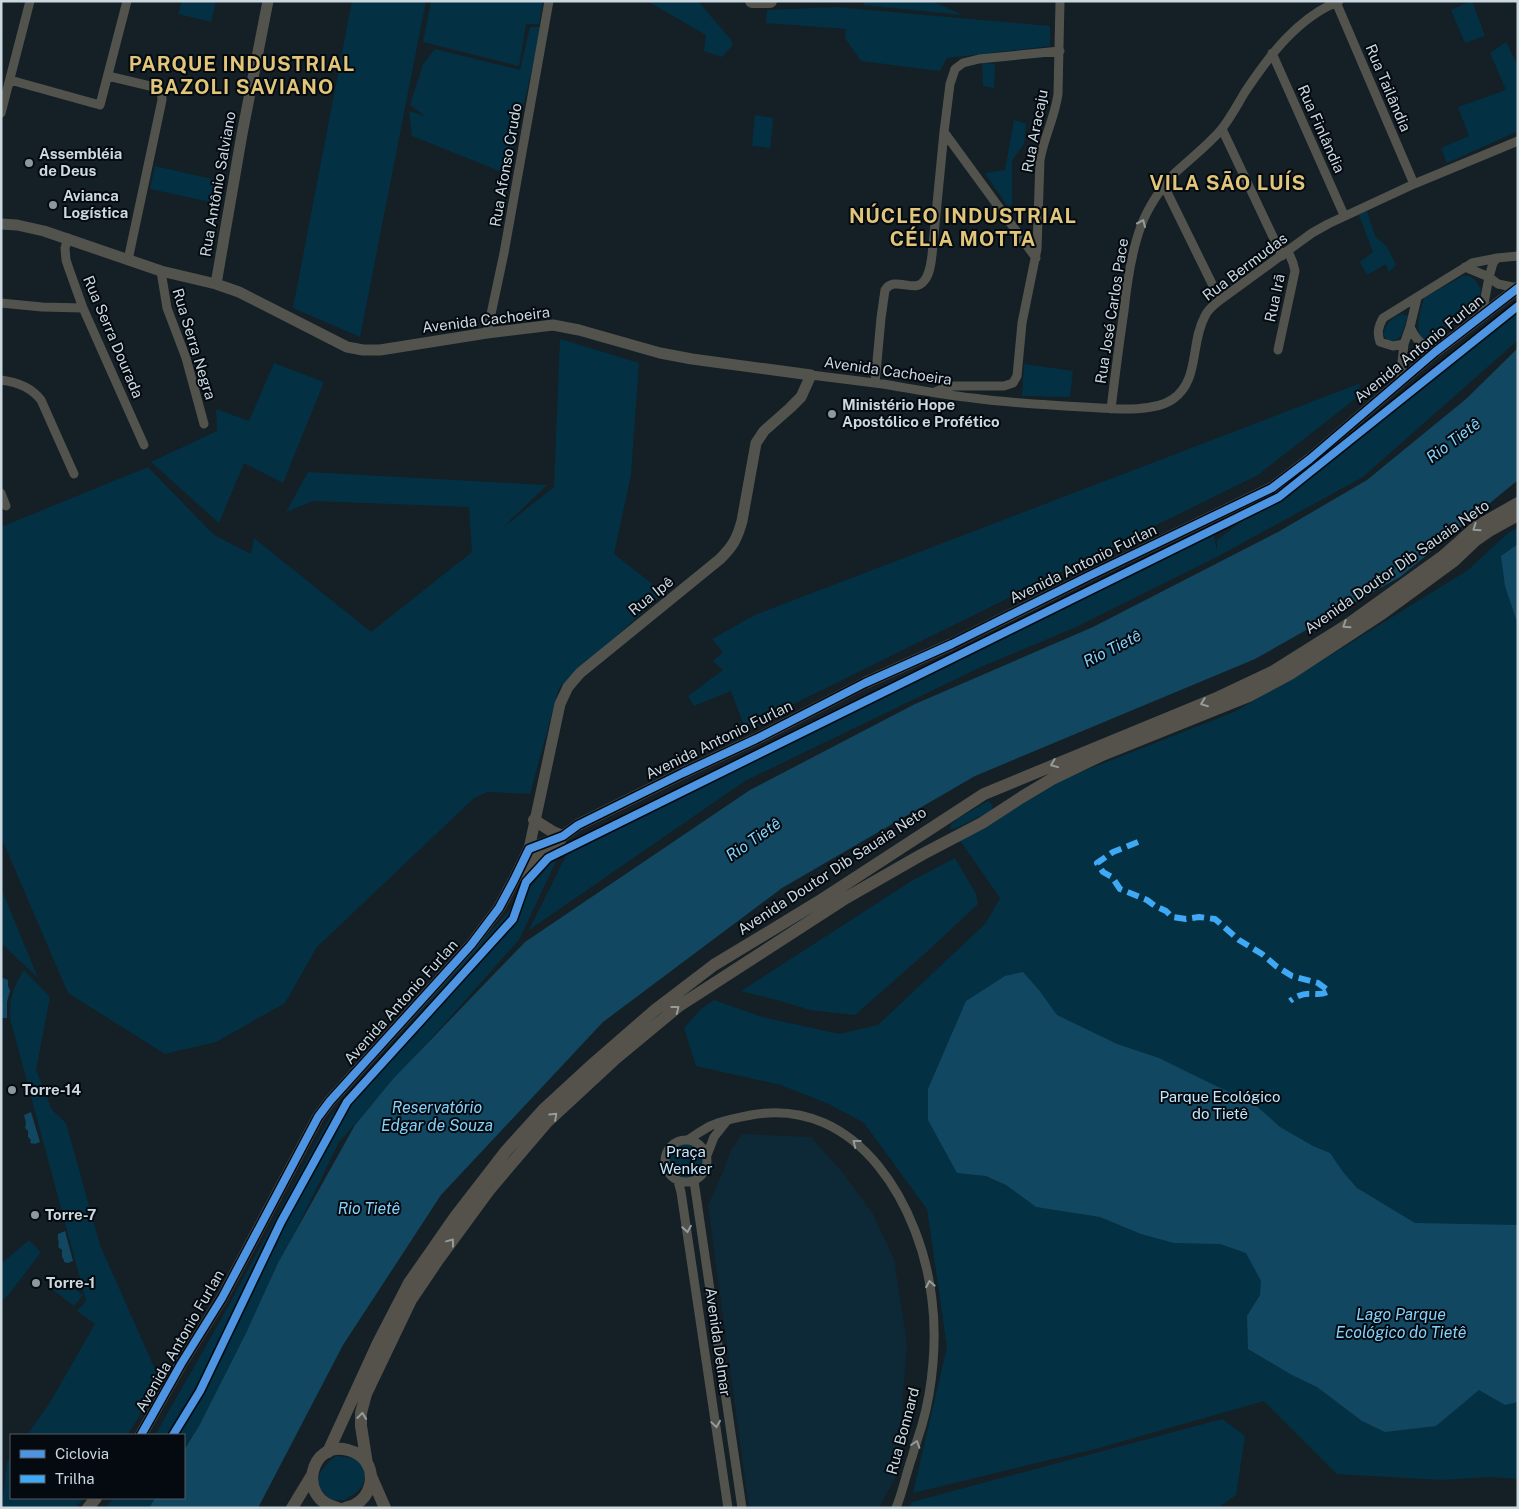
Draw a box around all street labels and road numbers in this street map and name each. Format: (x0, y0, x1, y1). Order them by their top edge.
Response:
street label: Rua Tailândia (1362, 42, 1415, 134)
street label: Rua Finlândia (1294, 82, 1348, 175)
street label: Rua Aracaju (1018, 88, 1051, 174)
street label: Rua Afonso Crudo (486, 102, 525, 228)
street label: Rua Antônio Salviano (196, 110, 239, 258)
street label: Rua Bermudas (1199, 229, 1290, 304)
street label: Rua José Carlos Pace (1092, 237, 1131, 385)
street label: Rua Irã (1261, 272, 1288, 324)
street label: Rua Serra Dourada (80, 273, 147, 401)
street label: Rua Serra Negra (169, 286, 219, 402)
street label: Avenida Antonio Furlan (1351, 291, 1487, 406)
street label: Avenida Cachoeira (421, 303, 551, 336)
street label: Avenida Cachoeira (823, 353, 953, 388)
street label: Avenida Doutor Dib Sauaia Neto (1301, 496, 1492, 637)
street label: Avenida Antonio Furlan (1007, 521, 1159, 607)
street label: Rua Ipê (625, 573, 676, 619)
street label: Avenida Antonio Furlan (643, 697, 795, 783)
street label: Avenida Doutor Dib Sauaia Neto (734, 803, 929, 938)
street label: Avenida Antonio Furlan (340, 936, 461, 1067)
street label: Avenida Antonio Furlan (132, 1267, 227, 1415)
street label: Avenida Delmar (702, 1287, 735, 1397)
street label: Rua Bonnard (883, 1385, 922, 1476)

